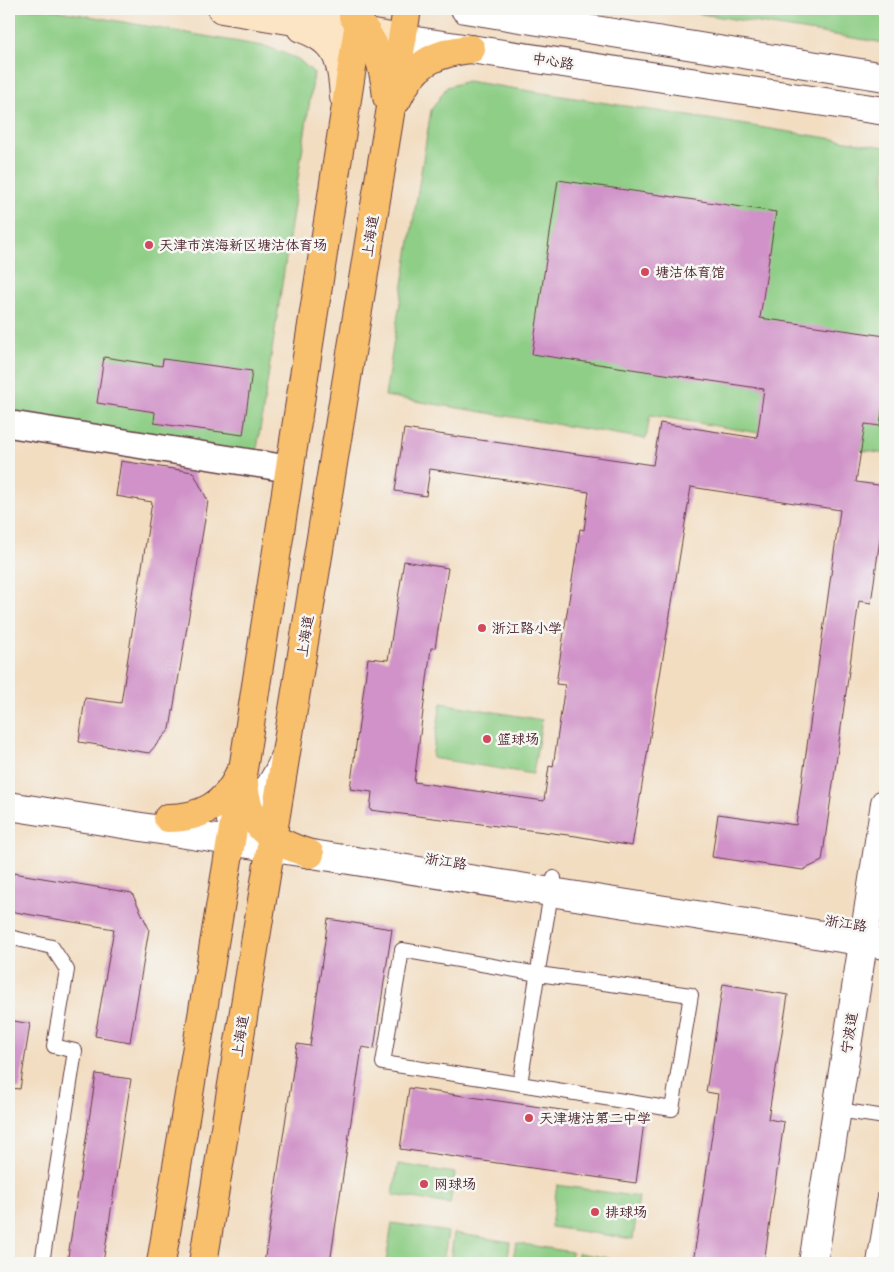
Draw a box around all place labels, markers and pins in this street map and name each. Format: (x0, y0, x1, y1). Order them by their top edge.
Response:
place label: 天津市滨海新区塘沽体育场 (159, 237, 327, 254)
marker: 天津市滨海新区塘沽体育场 (143, 239, 155, 251)
place label: 塘沽体育馆 (655, 264, 725, 281)
marker: 塘沽体育馆 (639, 266, 651, 278)
place label: 浙江路小学 (492, 620, 562, 637)
marker: 浙江路小学 (476, 622, 488, 634)
place label: 篮球场 (497, 731, 539, 748)
marker: 篮球场 (481, 733, 493, 745)
place label: 天津塘沽第二中学 (539, 1110, 651, 1127)
marker: 天津塘沽第二中学 (523, 1112, 535, 1124)
place label: 网球场 (434, 1176, 476, 1193)
marker: 网球场 (418, 1178, 430, 1190)
place label: 排球场 (605, 1204, 647, 1221)
marker: 排球场 (589, 1206, 601, 1218)

